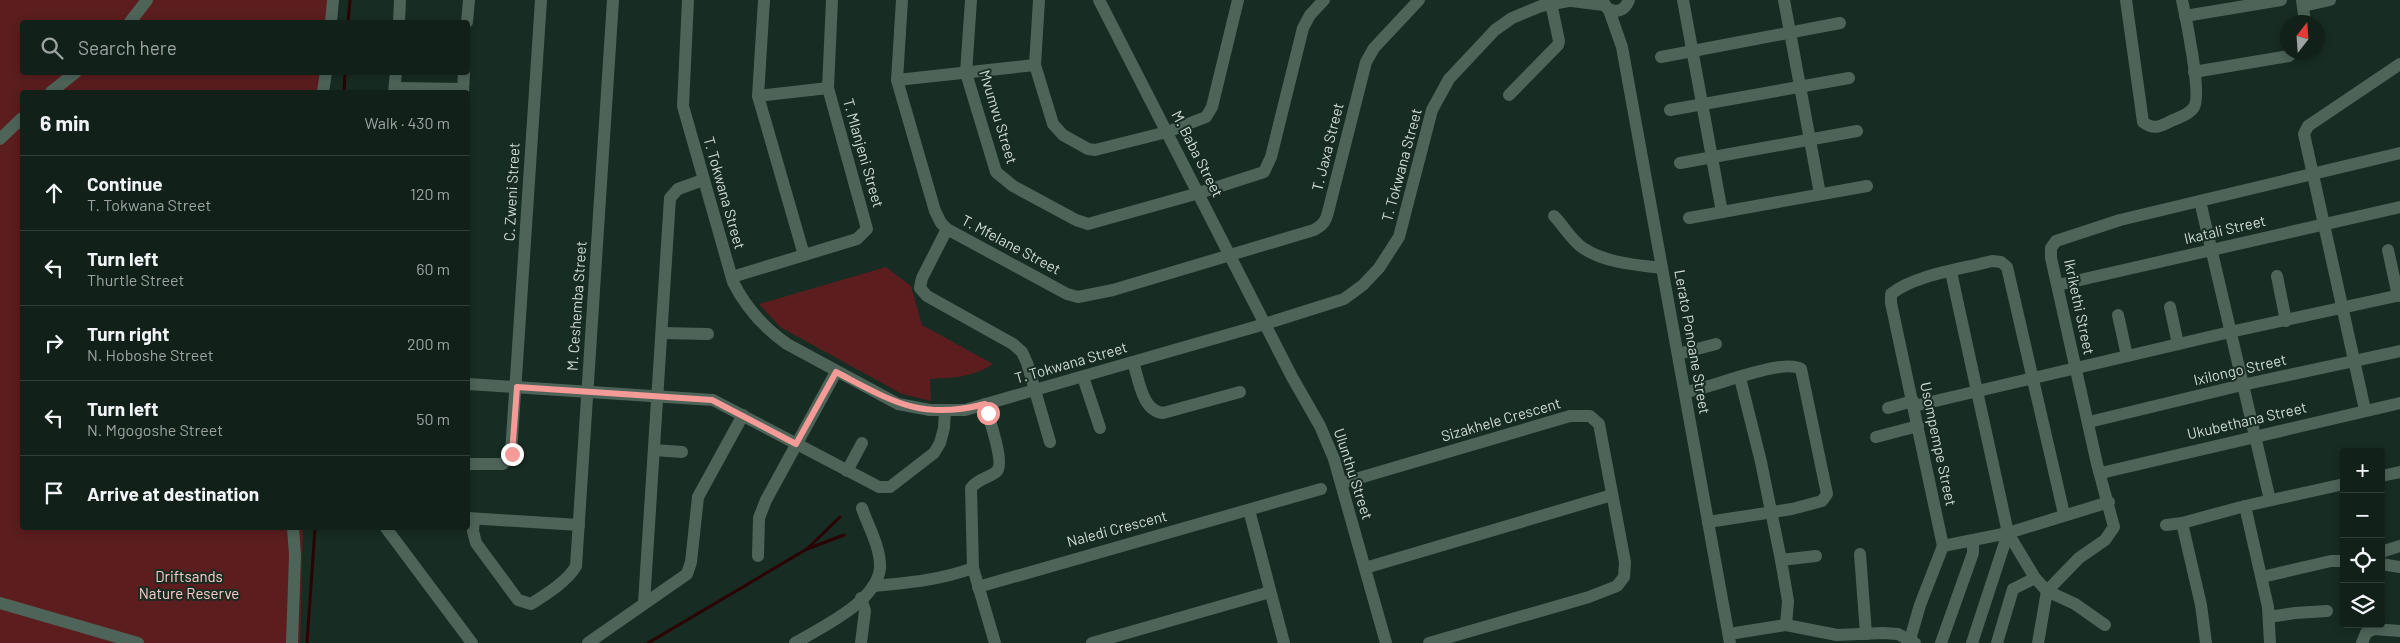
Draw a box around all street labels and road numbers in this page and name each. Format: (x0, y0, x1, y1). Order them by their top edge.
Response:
street label: Mvumvu Street (976, 68, 1022, 166)
street label: T. Mlanjeni Street (840, 96, 888, 209)
street label: T. Jaxa Street (1307, 101, 1347, 193)
street label: T. Tokwana Street (1377, 106, 1425, 223)
street label: M. Baba Street (1168, 107, 1227, 200)
street label: T. Tokwana Street (700, 134, 750, 251)
street label: C. Zweni Street (499, 142, 523, 242)
street label: T. Mfelane Street (959, 210, 1064, 278)
street label: Ikatali Street (2182, 211, 2267, 247)
street label: M. Ceshemba Street (562, 240, 590, 372)
street label: Ikrikethi Street (2061, 257, 2099, 356)
street label: Lerato Ponoane Street (1671, 268, 1715, 416)
street label: T. Tokwana Street (1012, 337, 1129, 387)
street label: Ixilongo Street (2192, 350, 2288, 388)
street label: Usompempe Street (1917, 380, 1961, 507)
street label: Sizakhele Crescent (1439, 393, 1563, 445)
street label: Ukubethana Street (2185, 398, 2308, 443)
street label: Ulunthu Street (1331, 426, 1377, 522)
street label: Naledi Crescent (1065, 506, 1169, 550)

